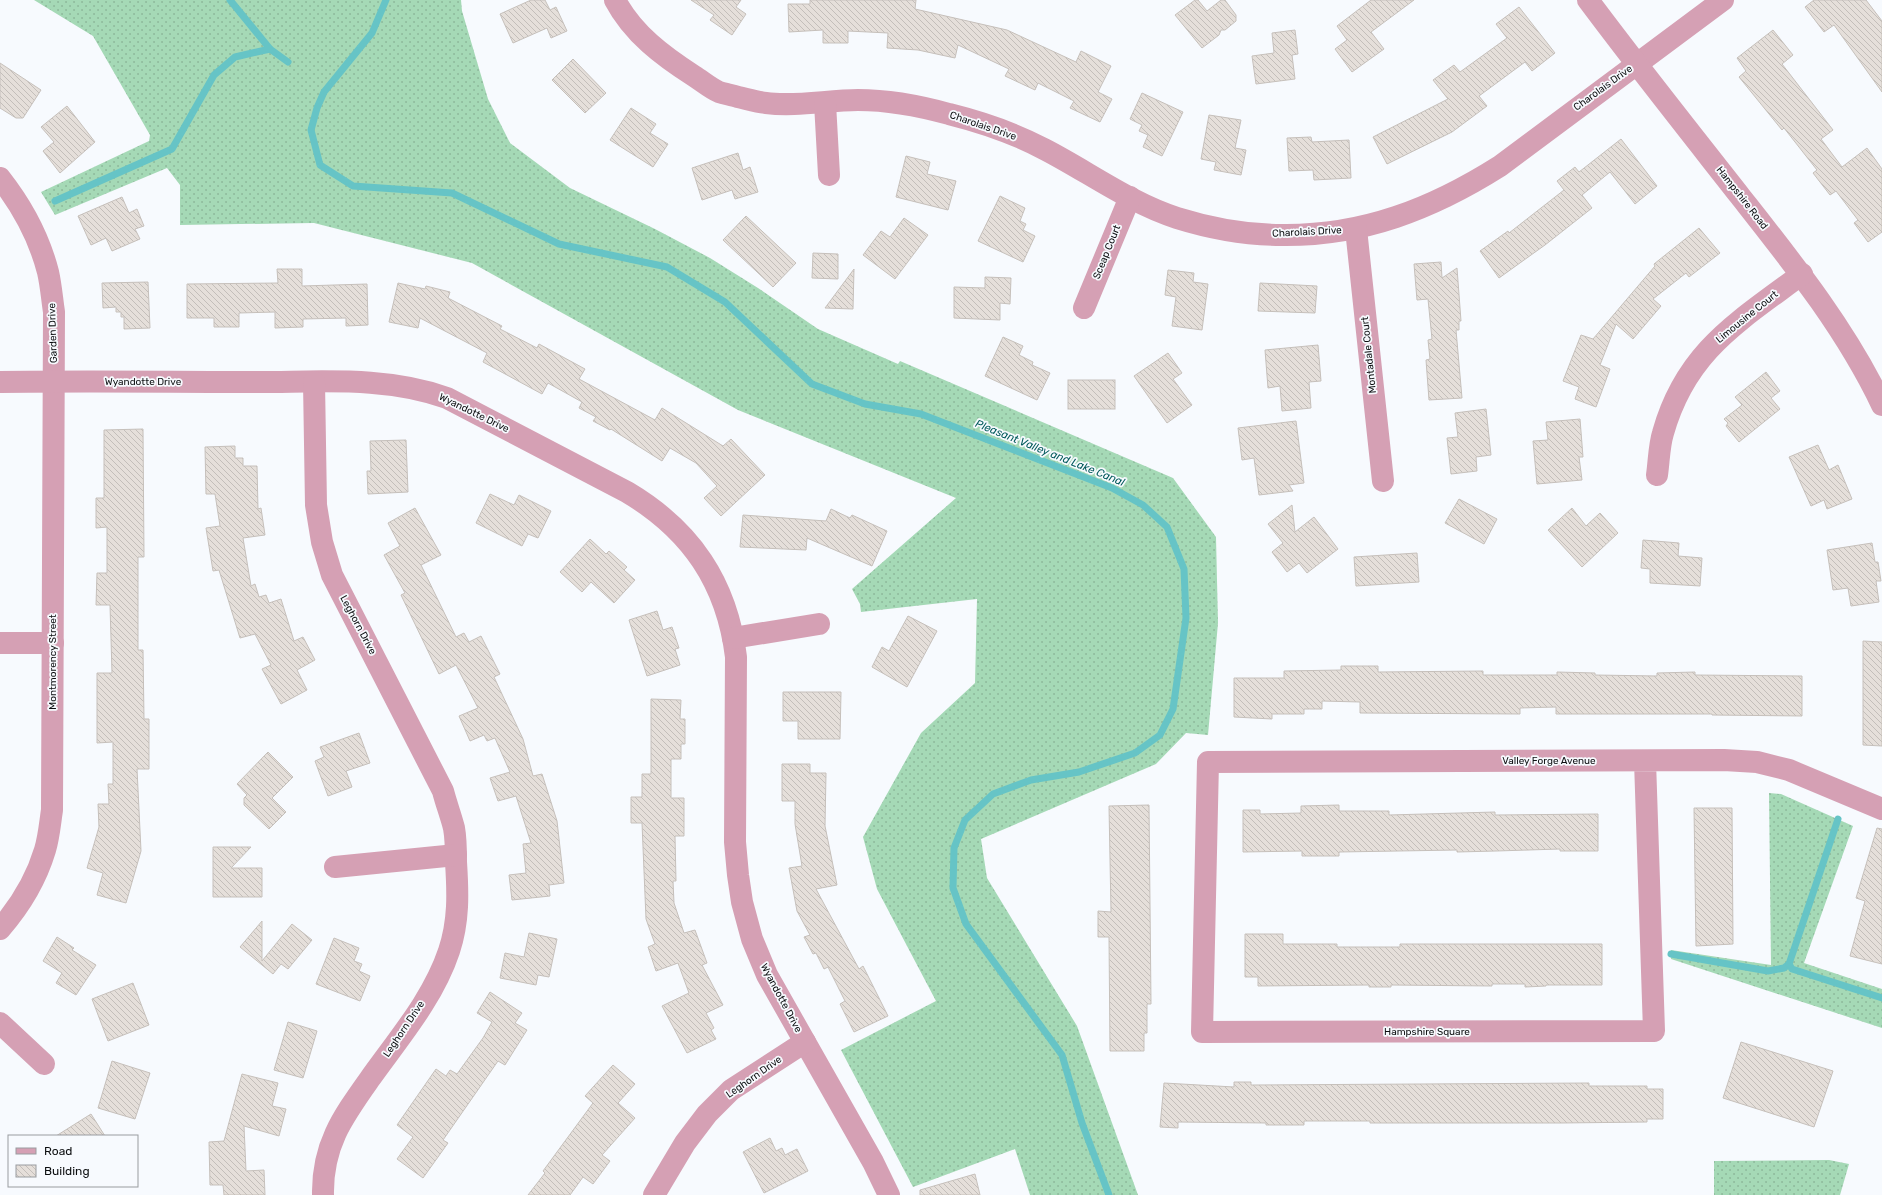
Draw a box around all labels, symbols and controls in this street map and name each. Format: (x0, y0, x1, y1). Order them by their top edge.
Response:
street label: Charolais Drive (1571, 62, 1635, 113)
street label: Charolais Drive (948, 109, 1018, 143)
street label: Hampshire Road (1714, 164, 1770, 232)
street label: Sceap Court (1091, 223, 1123, 281)
street label: Charolais Drive (1272, 224, 1343, 240)
street label: Limousine Court (1714, 288, 1781, 346)
street label: Garden Drive (46, 302, 60, 363)
street label: Montadale Court (1359, 316, 1379, 394)
street label: Wyandotte Drive (105, 376, 182, 388)
street label: Wyandotte Drive (437, 391, 511, 435)
water label: Pleasant Valley and Lake Canal (973, 417, 1127, 489)
street label: Leghorn Drive (337, 593, 379, 657)
street label: Montmorency Street (47, 614, 59, 710)
street label: Valley Forge Avenue (1502, 755, 1596, 767)
street label: Wyandotte Drive (758, 961, 804, 1035)
street label: Leghorn Drive (381, 998, 427, 1059)
street label: Hampshire Square (1384, 1026, 1470, 1038)
street label: Leghorn Drive (724, 1053, 785, 1101)
legend (8, 1135, 138, 1187)
text: Road (44, 1144, 72, 1158)
text: Building (44, 1164, 90, 1178)

